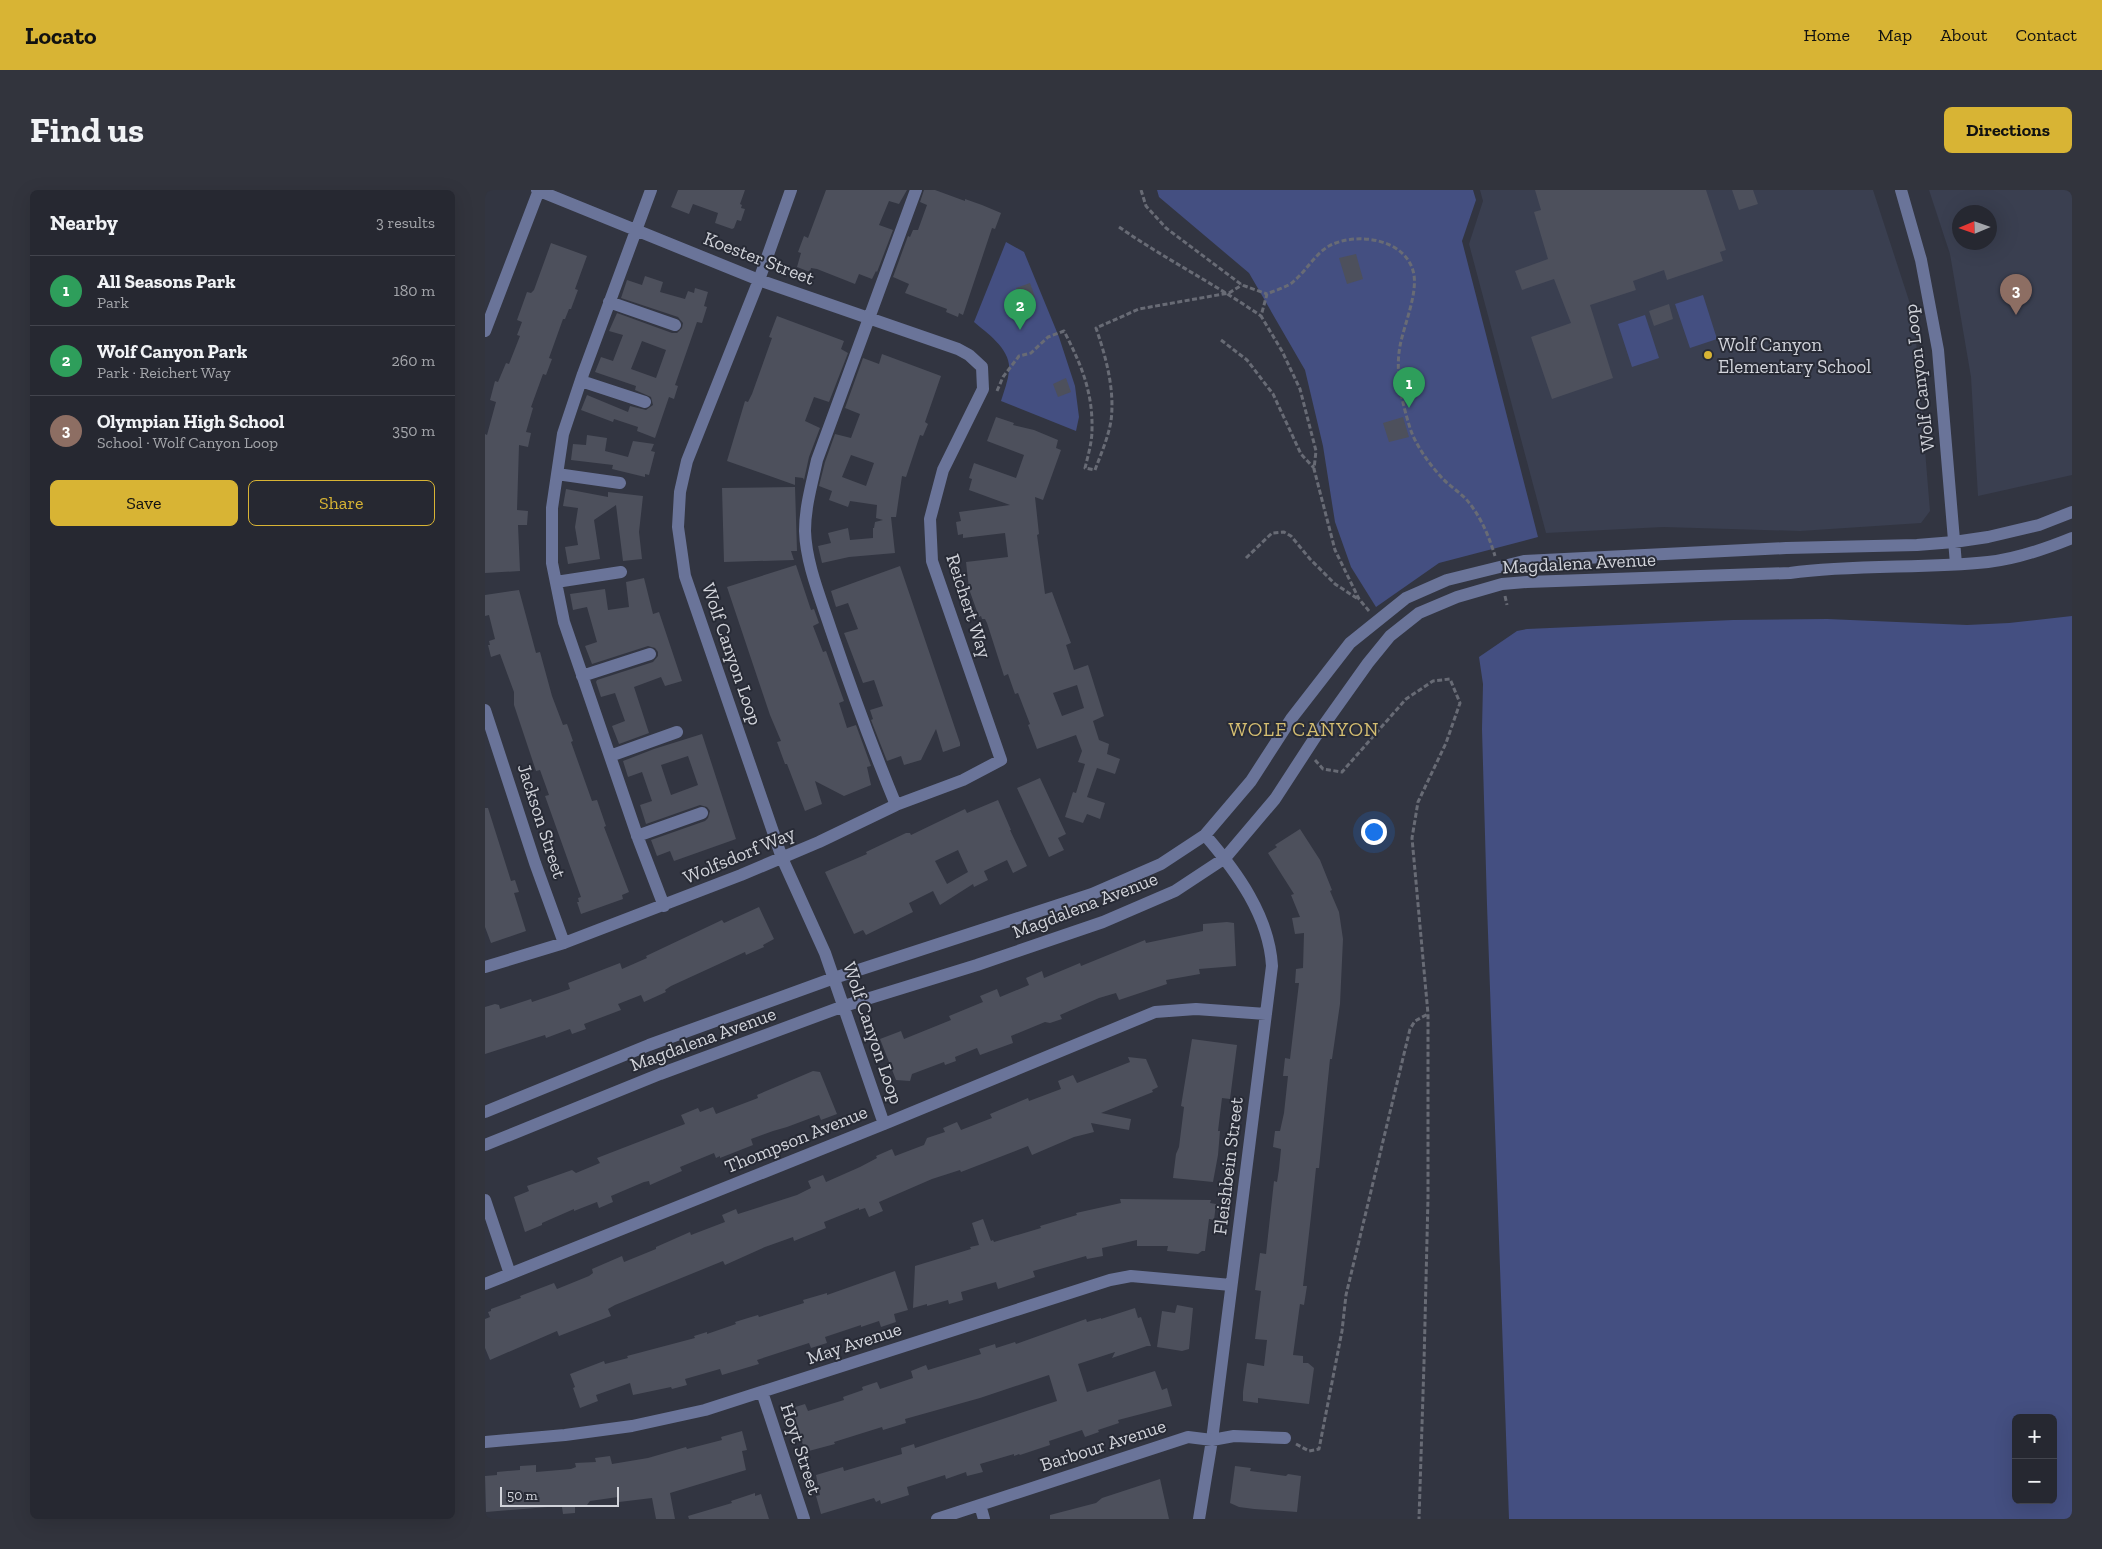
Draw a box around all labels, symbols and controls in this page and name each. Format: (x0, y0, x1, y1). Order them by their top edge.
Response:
text: Locato (25, 21, 97, 50)
text: Home (1803, 24, 1850, 46)
text: Map (1878, 24, 1912, 46)
text: About (1940, 24, 1987, 46)
text: Contact (2015, 24, 2077, 46)
button: Directions (1944, 107, 2072, 153)
text: Find us (30, 109, 144, 151)
north arrow (1952, 205, 1997, 250)
text: Nearby (50, 210, 118, 235)
text: 3 results (376, 213, 435, 232)
street label: Koester Street (700, 226, 818, 290)
text: All Seasons Park (97, 270, 236, 293)
pin: 3 (2000, 274, 2032, 315)
text: 1 (63, 281, 69, 300)
text: 180 m (394, 281, 435, 300)
pin: 2 (1004, 289, 1036, 330)
text: Park (97, 293, 129, 312)
street label: Wolf Canyon Loop (1899, 303, 1939, 453)
place label: Wolf Canyon Elementary School (1718, 333, 1871, 378)
text: Wolf Canyon Park (97, 340, 247, 363)
marker: Wolf Canyon Elementary School (1702, 349, 1714, 361)
text: 2 (62, 351, 70, 370)
text: 260 m (392, 351, 435, 370)
text: Park · Reichert Way (97, 363, 231, 382)
pin: 1 (1393, 367, 1425, 408)
text: Olympian High School (97, 410, 284, 433)
text: 3 (62, 421, 70, 440)
text: 350 m (392, 421, 435, 440)
text: School · Wolf Canyon Loop (97, 433, 278, 452)
button: Save (50, 480, 238, 526)
button: Share (248, 480, 435, 526)
street label: Magdalena Avenue (1502, 547, 1656, 579)
street label: Reichert Way (941, 551, 997, 661)
street label: Wolf Canyon Loop (697, 580, 767, 728)
district label: WOLF CANYON (1228, 717, 1380, 741)
street label: Jackson Street (513, 761, 571, 881)
your location (1361, 819, 1387, 845)
street label: Wolfsdorf Way (680, 821, 799, 889)
street label: Magdalena Avenue (1009, 867, 1161, 943)
street label: Wolf Canyon Loop (838, 959, 908, 1107)
street label: Magdalena Avenue (627, 1002, 779, 1076)
street label: Fleishbein Street (1208, 1096, 1248, 1236)
street label: Thompson Avenue (721, 1100, 871, 1178)
street label: May Avenue (804, 1317, 904, 1369)
street label: Hoyt Street (775, 1401, 827, 1497)
street label: Barbour Avenue (1037, 1414, 1169, 1476)
map controls (2012, 1414, 2057, 1504)
button: + (2012, 1414, 2057, 1459)
button: − (2012, 1459, 2057, 1504)
scale bar (500, 1484, 619, 1507)
text: 50 m (507, 1487, 538, 1504)

